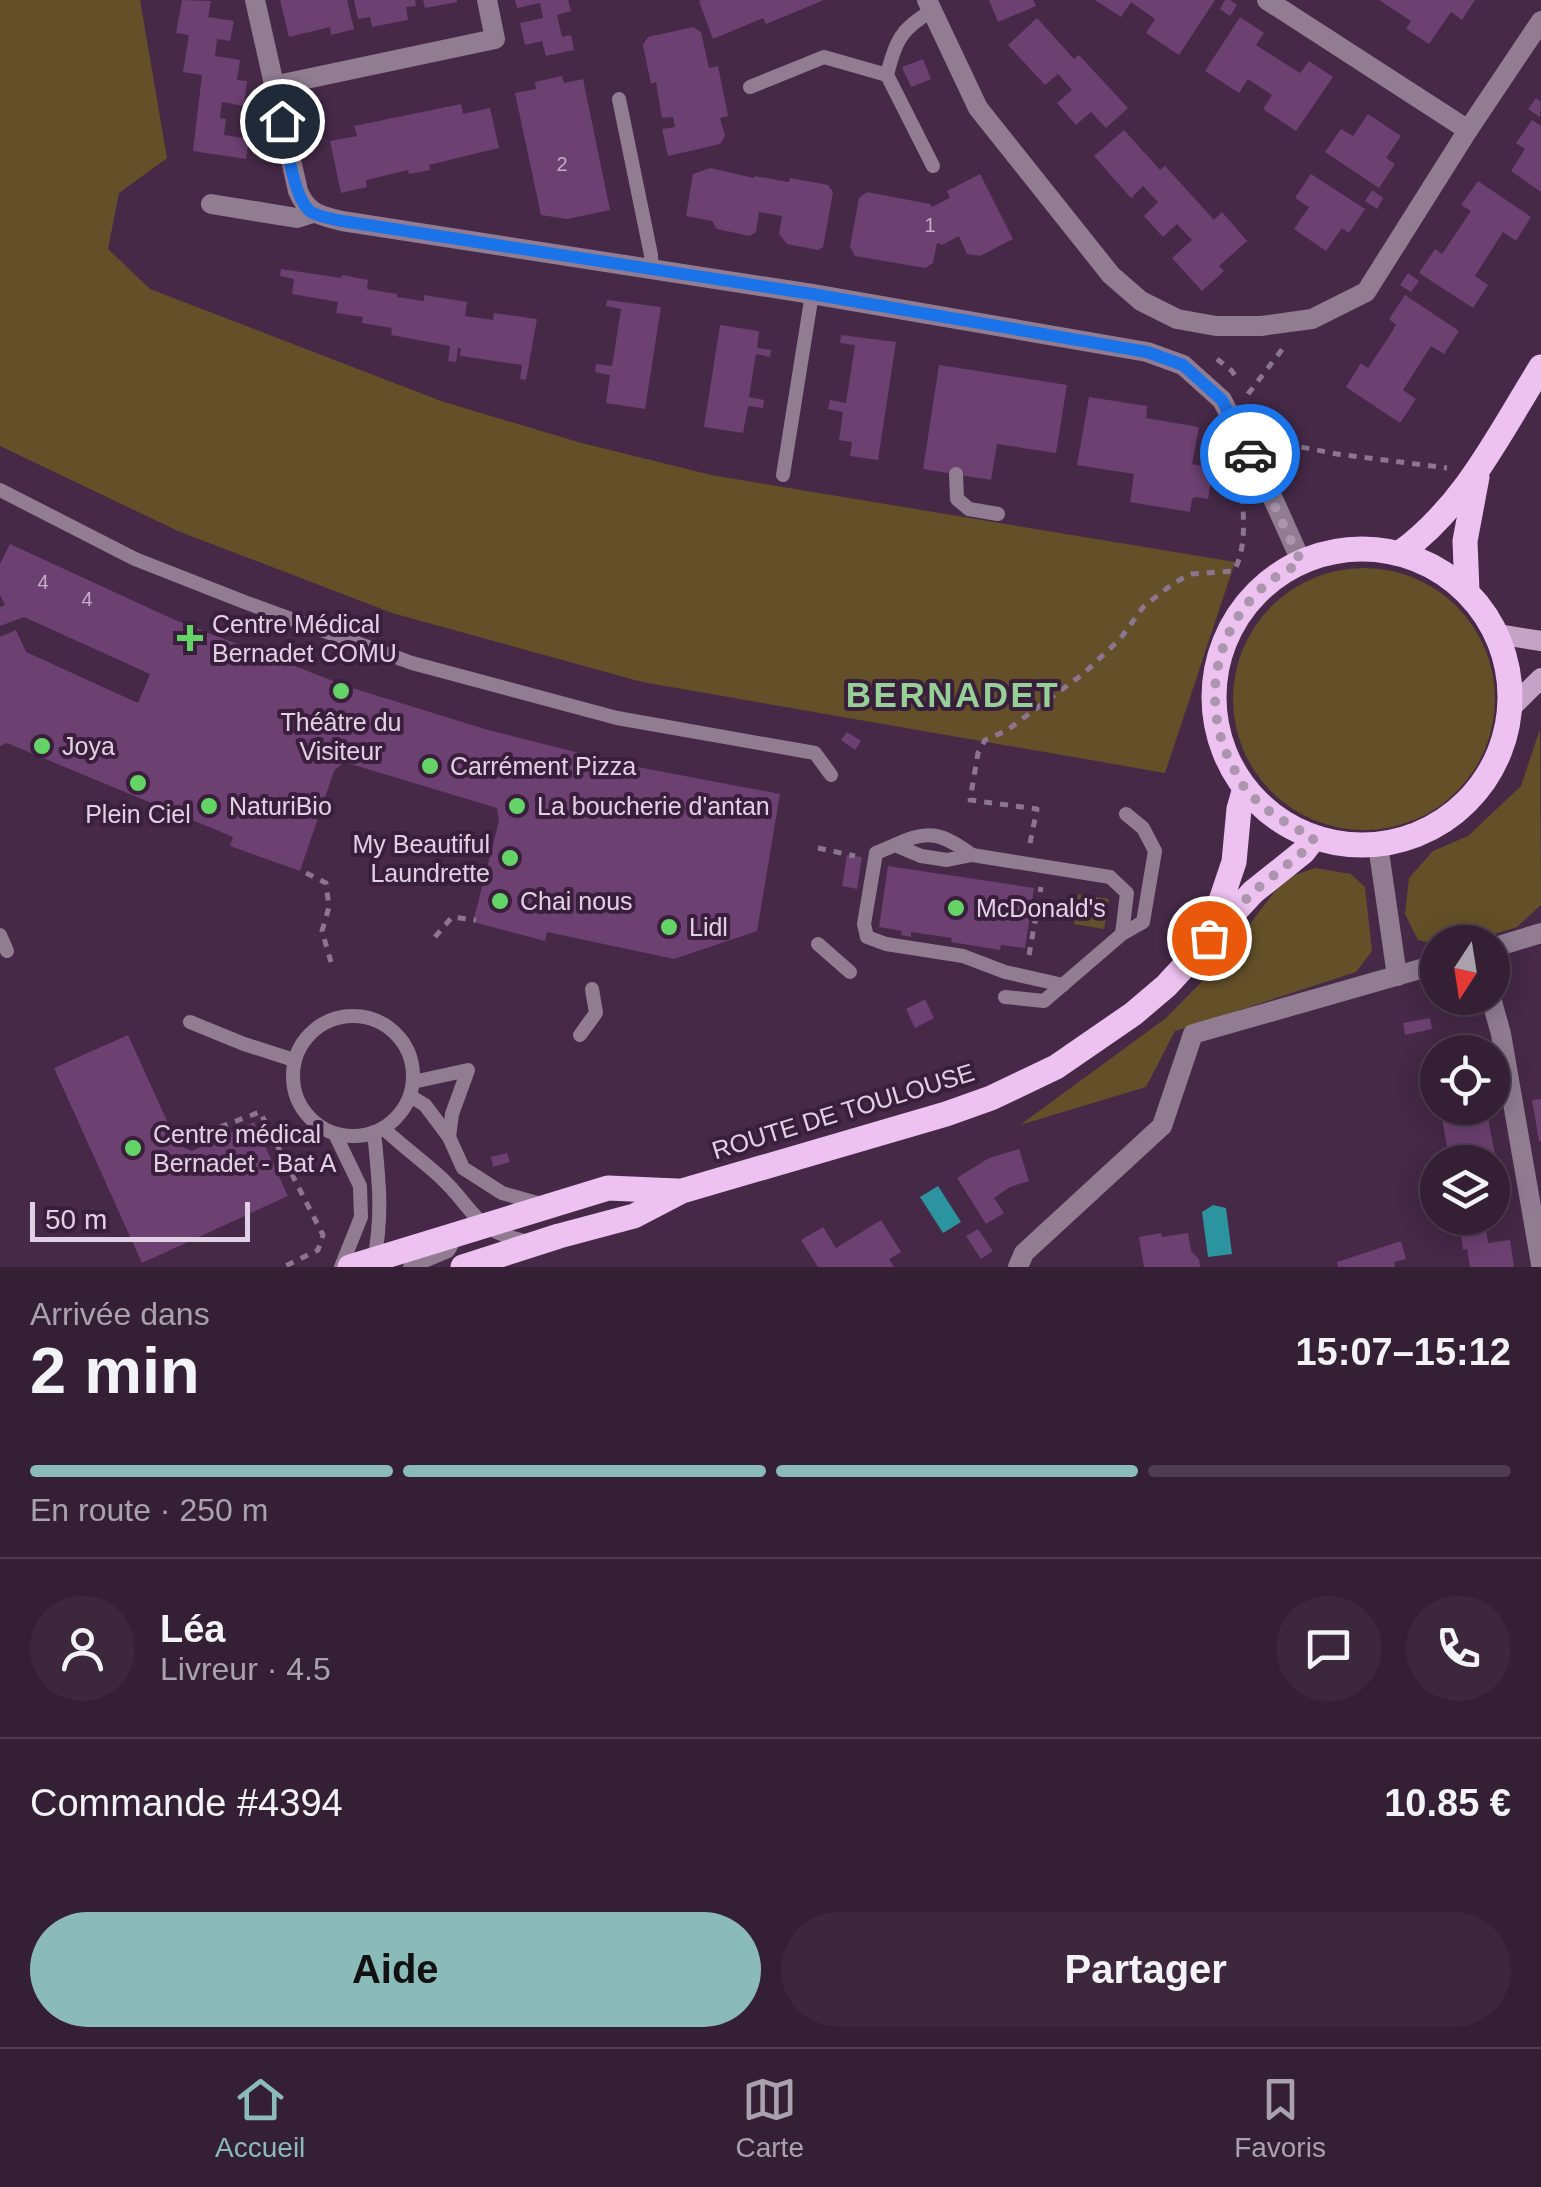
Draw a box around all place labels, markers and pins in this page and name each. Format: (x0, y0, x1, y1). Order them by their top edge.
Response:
pin (240, 79, 325, 164)
place label: Centre Médical Bernadet COMU (212, 610, 397, 667)
marker: Centre Médical Bernadet COMU (177, 625, 203, 651)
marker: Théâtre du Visiteur (330, 680, 352, 702)
place label: Théâtre du Visiteur (281, 708, 401, 765)
place label: Joya (62, 732, 115, 760)
marker: Joya (31, 735, 53, 757)
place label: Carrément Pizza (450, 752, 636, 780)
marker: Carrément Pizza (419, 755, 441, 777)
marker: Plein Ciel (127, 772, 149, 794)
place label: NaturiBio (229, 792, 332, 820)
place label: La boucherie d'antan (537, 792, 770, 820)
marker: NaturiBio (198, 795, 220, 817)
marker: La boucherie d'antan (506, 795, 528, 817)
place label: Plein Ciel (85, 800, 191, 828)
place label: My Beautiful Laundrette (352, 830, 490, 887)
marker: My Beautiful Laundrette (499, 847, 521, 869)
place label: Chai nous (520, 887, 633, 915)
marker: Chai nous (489, 890, 511, 912)
place label: McDonald's (976, 894, 1106, 922)
pin (1167, 896, 1252, 981)
marker: McDonald's (945, 897, 967, 919)
place label: Lidl (689, 913, 728, 941)
marker: Lidl (658, 916, 680, 938)
place label: Centre médical Bernadet - Bat A (153, 1120, 337, 1177)
marker: Centre médical Bernadet - Bat A (122, 1137, 144, 1159)

